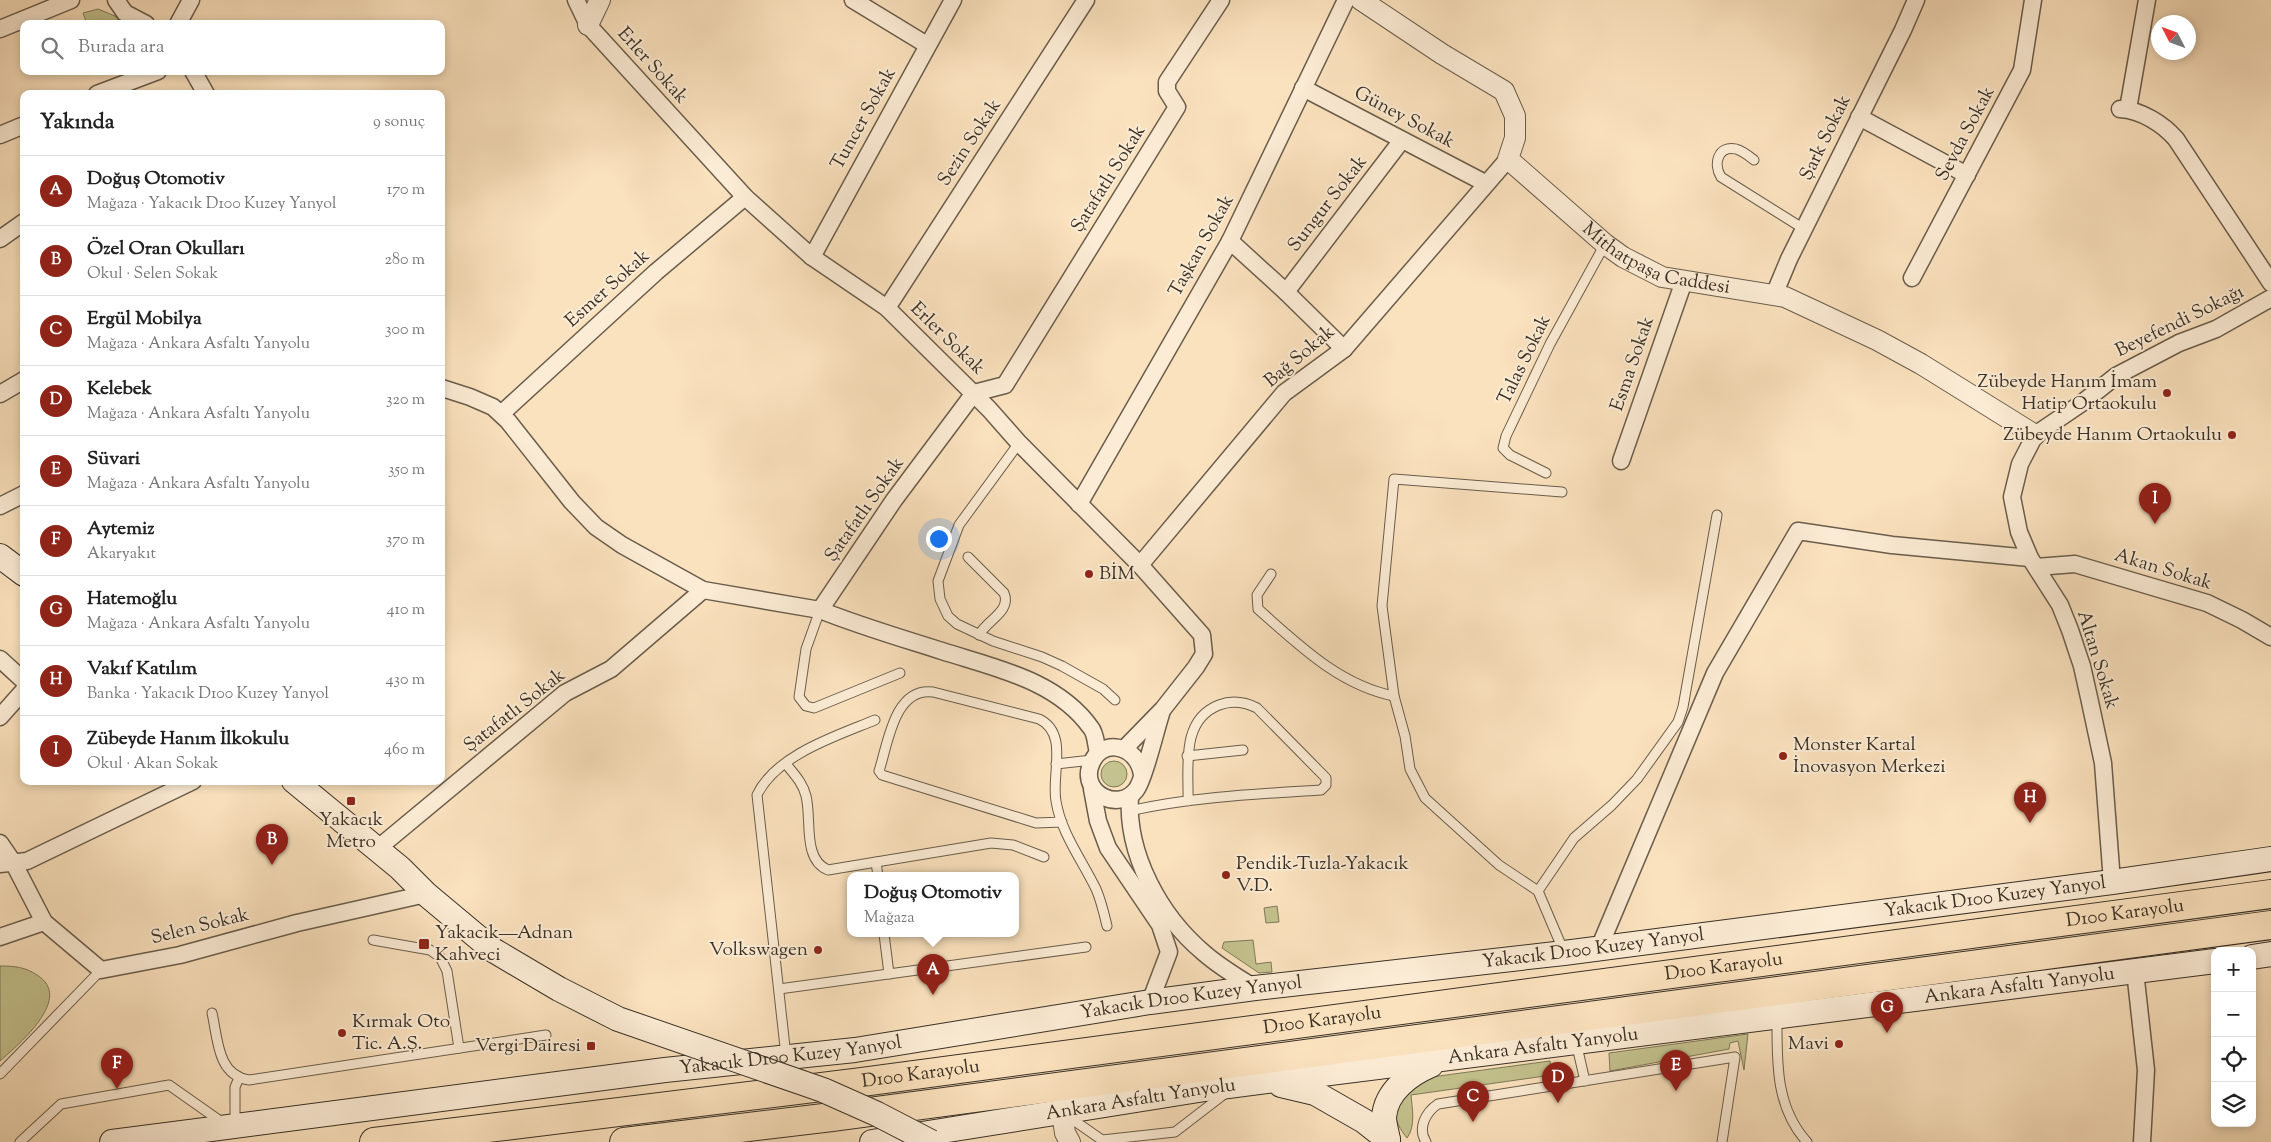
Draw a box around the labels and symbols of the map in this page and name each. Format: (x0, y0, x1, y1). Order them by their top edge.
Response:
north arrow (2151, 15, 2196, 60)
street label: Erler Sokak (610, 22, 694, 111)
street label: Tuncer Sokak (825, 62, 904, 175)
street label: Güney Sokak (1349, 80, 1460, 156)
street label: Sevda Sokak (1930, 81, 2003, 186)
street label: Şark Sokak (1794, 90, 1859, 185)
street label: Sezin Sokak (932, 94, 1009, 192)
street label: Şatafatlı Sokak (1065, 119, 1153, 238)
street label: Sungur Sokak (1282, 150, 1375, 258)
street label: Taşkan Sokak (1163, 189, 1242, 302)
street label: Mithatpaşa Caddesi (1576, 216, 1732, 301)
street label: Esmer Sokak (560, 243, 657, 334)
street label: Beyefendi Sokağı (2111, 279, 2249, 365)
street label: Erler Sokak (904, 296, 991, 382)
street label: Talas Sokak (1492, 310, 1559, 410)
street label: Esma Sokak (1604, 312, 1662, 415)
street label: Bağ Sokak (1259, 319, 1342, 395)
place label: Zübeyde Hanım İmam Hatip Ortaokulu (1977, 369, 2157, 418)
marker: Zübeyde Hanım İmam Hatip Ortaokulu (2161, 387, 2173, 399)
place label: Zübeyde Hanım Ortaokulu (2003, 422, 2222, 449)
marker: Zübeyde Hanım Ortaokulu (2226, 429, 2238, 441)
street label: Şatafatlı Sokak (819, 452, 912, 568)
pin: I (2139, 483, 2171, 524)
your location (926, 526, 952, 552)
street label: Akan Sokak (2111, 542, 2216, 598)
place label: BİM (1099, 561, 1135, 588)
marker: BİM (1083, 568, 1095, 580)
street label: Altan Sokak (2069, 607, 2125, 713)
street label: Şatafatlı Sokak (458, 662, 572, 759)
place label: Monster Kartal İnovasyon Merkezi (1793, 732, 1946, 781)
marker: Monster Kartal İnovasyon Merkezi (1777, 750, 1789, 762)
pin: H (2014, 782, 2046, 823)
marker: Yakacık Metro (345, 795, 357, 807)
place label: Yakacık Metro (319, 807, 384, 856)
pin: B (256, 824, 288, 865)
place label: Pendik-Tuzla-Yakacık V.D. (1236, 851, 1410, 900)
marker: Pendik-Tuzla-Yakacık V.D. (1220, 869, 1232, 881)
street label: Yakacık D100 Kuzey Yanyol (1882, 869, 2108, 925)
street label: D100 Karayolu (2064, 892, 2186, 935)
street label: Selen Sokak (148, 902, 253, 952)
place label: Yakacık—Adnan Kahveci (435, 920, 573, 969)
street label: Yakacık D100 Kuzey Yanyol (1481, 921, 1706, 976)
marker: Yakacık—Adnan Kahveci (417, 937, 431, 951)
place label: Volkswagen (709, 937, 808, 964)
marker: Volkswagen (812, 944, 824, 956)
street label: D100 Karayolu (1663, 946, 1784, 988)
pin: A (917, 954, 949, 995)
street label: Ankara Asfaltı Yanyolu (1922, 960, 2116, 1011)
street label: Yakacık D100 Kuzey Yanyol (1078, 969, 1304, 1027)
pin: G (1871, 992, 1903, 1033)
street label: D100 Karayolu (1262, 999, 1383, 1042)
place label: Kırmak Oto Tic. A.Ş. (352, 1009, 450, 1058)
street label: Ankara Asfaltı Yanyolu (1446, 1021, 1640, 1072)
marker: Kırmak Oto Tic. A.Ş. (336, 1027, 348, 1039)
street label: Yakacık D100 Kuzey Yanyol (678, 1029, 904, 1082)
place label: Mavi (1788, 1031, 1829, 1058)
place label: Vergi Dairesi (475, 1033, 581, 1060)
marker: Mavi (1833, 1038, 1845, 1050)
marker: Vergi Dairesi (585, 1040, 597, 1052)
pin: F (101, 1048, 133, 1089)
pin: E (1660, 1050, 1692, 1091)
street label: D100 Karayolu (860, 1053, 982, 1095)
pin: D (1542, 1062, 1574, 1103)
street label: Ankara Asfaltı Yanyolu (1044, 1072, 1237, 1128)
pin: C (1457, 1081, 1489, 1122)

